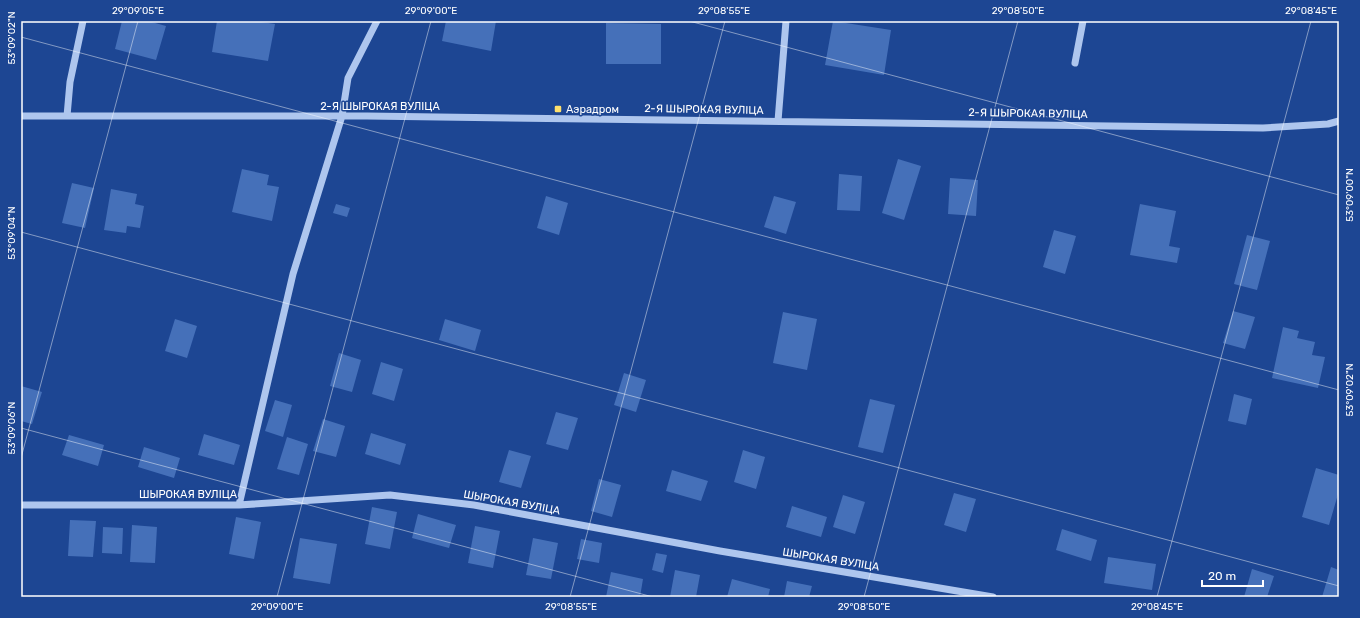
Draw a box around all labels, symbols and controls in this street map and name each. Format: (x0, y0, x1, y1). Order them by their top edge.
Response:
text: 29°09'05"E (112, 5, 164, 17)
text: 29°09'00"E (405, 5, 457, 17)
text: 29°08'55"E (698, 5, 750, 17)
text: 29°08'50"E (992, 5, 1044, 17)
text: 29°08'45"E (1285, 5, 1337, 17)
text: 53°09'02"N (6, 11, 18, 65)
street label: 2-Я ШЫРОКАЯ ВУЛІЦА (320, 100, 440, 113)
street label: 2-Я ШЫРОКАЯ ВУЛІЦА (644, 102, 765, 117)
place label: Аэрадром (566, 103, 619, 116)
marker: Аэрадром (553, 104, 563, 114)
street label: 2-Я ШЫРОКАЯ ВУЛІЦА (968, 106, 1089, 121)
text: 53°09'00"N (1344, 168, 1356, 222)
text: 53°09'04"N (6, 206, 18, 260)
text: 53°09'02"N (1344, 363, 1356, 417)
text: 53°09'06"N (6, 401, 18, 455)
street label: ШЫРОКАЯ ВУЛІЦА (139, 488, 238, 501)
street label: ШЫРОКАЯ ВУЛІЦА (462, 488, 562, 518)
street label: ШЫРОКАЯ ВУЛІЦА (781, 545, 881, 574)
scale bar (1202, 562, 1263, 588)
text: 20 m (1208, 569, 1236, 583)
text: 29°09'00"E (251, 601, 303, 613)
text: 29°08'55"E (545, 601, 597, 613)
text: 29°08'50"E (838, 601, 890, 613)
text: 29°08'45"E (1131, 601, 1183, 613)

